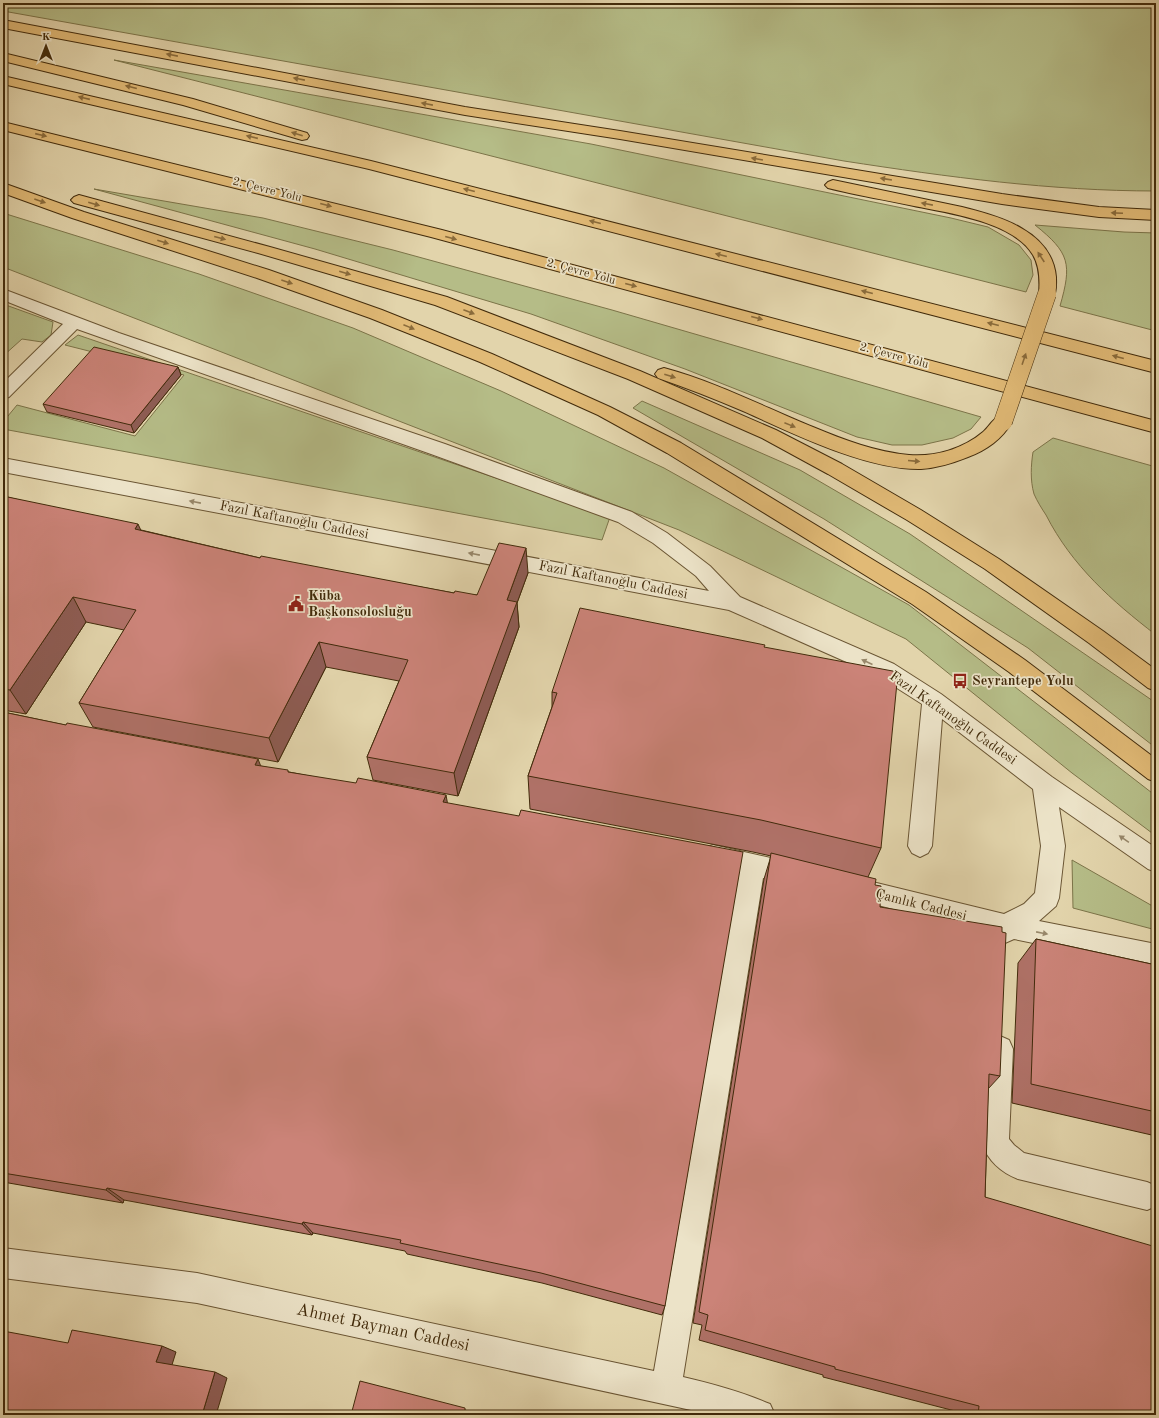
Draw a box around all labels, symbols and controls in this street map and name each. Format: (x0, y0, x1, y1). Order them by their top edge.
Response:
north arrow (26, 26, 66, 66)
text: K (42, 32, 51, 43)
one-way arrow (166, 51, 178, 57)
one-way arrow (293, 76, 306, 82)
one-way arrow (125, 84, 137, 90)
one-way arrow (78, 95, 90, 101)
one-way arrow (421, 100, 433, 106)
one-way arrow (290, 131, 302, 137)
one-way arrow (35, 133, 47, 139)
one-way arrow (245, 134, 258, 140)
one-way arrow (751, 156, 764, 162)
street label: 2. Çevre Yolu (231, 176, 303, 205)
one-way arrow (880, 176, 892, 182)
one-way arrow (463, 187, 476, 193)
one-way arrow (34, 198, 46, 204)
one-way arrow (88, 201, 100, 207)
one-way arrow (920, 201, 933, 207)
one-way arrow (319, 202, 332, 208)
one-way arrow (1110, 210, 1123, 216)
one-way arrow (589, 219, 602, 225)
one-way arrow (213, 235, 226, 241)
one-way arrow (446, 235, 458, 241)
one-way arrow (158, 239, 170, 245)
one-way arrow (715, 251, 728, 257)
one-way arrow (1037, 251, 1045, 262)
street label: 2. Çevre Yolu (545, 257, 617, 287)
one-way arrow (339, 270, 351, 276)
one-way arrow (281, 280, 293, 286)
one-way arrow (625, 282, 637, 288)
one-way arrow (861, 289, 873, 295)
one-way arrow (463, 310, 475, 316)
one-way arrow (751, 315, 763, 321)
one-way arrow (986, 321, 998, 327)
one-way arrow (403, 324, 415, 330)
street label: 2. Çevre Yolu (858, 341, 930, 371)
one-way arrow (1022, 352, 1028, 364)
one-way arrow (1112, 354, 1125, 360)
one-way arrow (664, 373, 676, 379)
one-way arrow (784, 423, 796, 429)
one-way arrow (908, 458, 920, 464)
one-way arrow (189, 499, 201, 505)
street label: Fazıl Kaftanoğlu Caddesi (218, 499, 370, 541)
one-way arrow (468, 551, 480, 557)
street label: Fazıl Kaftanoğlu Caddesi (537, 559, 689, 601)
place label: Küba Başkonsolosluğu (308, 589, 412, 619)
public building icon: Küba Başkonsolosluğu (287, 595, 305, 613)
one-way arrow (862, 659, 873, 665)
street label: Fazıl Kaftanoğlu Caddesi (887, 669, 1019, 767)
bus stop icon: Seyrantepe Yolu (951, 672, 969, 690)
place label: Seyrantepe Yolu (972, 674, 1074, 688)
one-way arrow (1119, 835, 1129, 843)
street label: Çamlık Caddesi (874, 887, 968, 923)
one-way arrow (1036, 930, 1048, 936)
street label: Ahmet Bayman Caddesi (295, 1301, 471, 1355)

